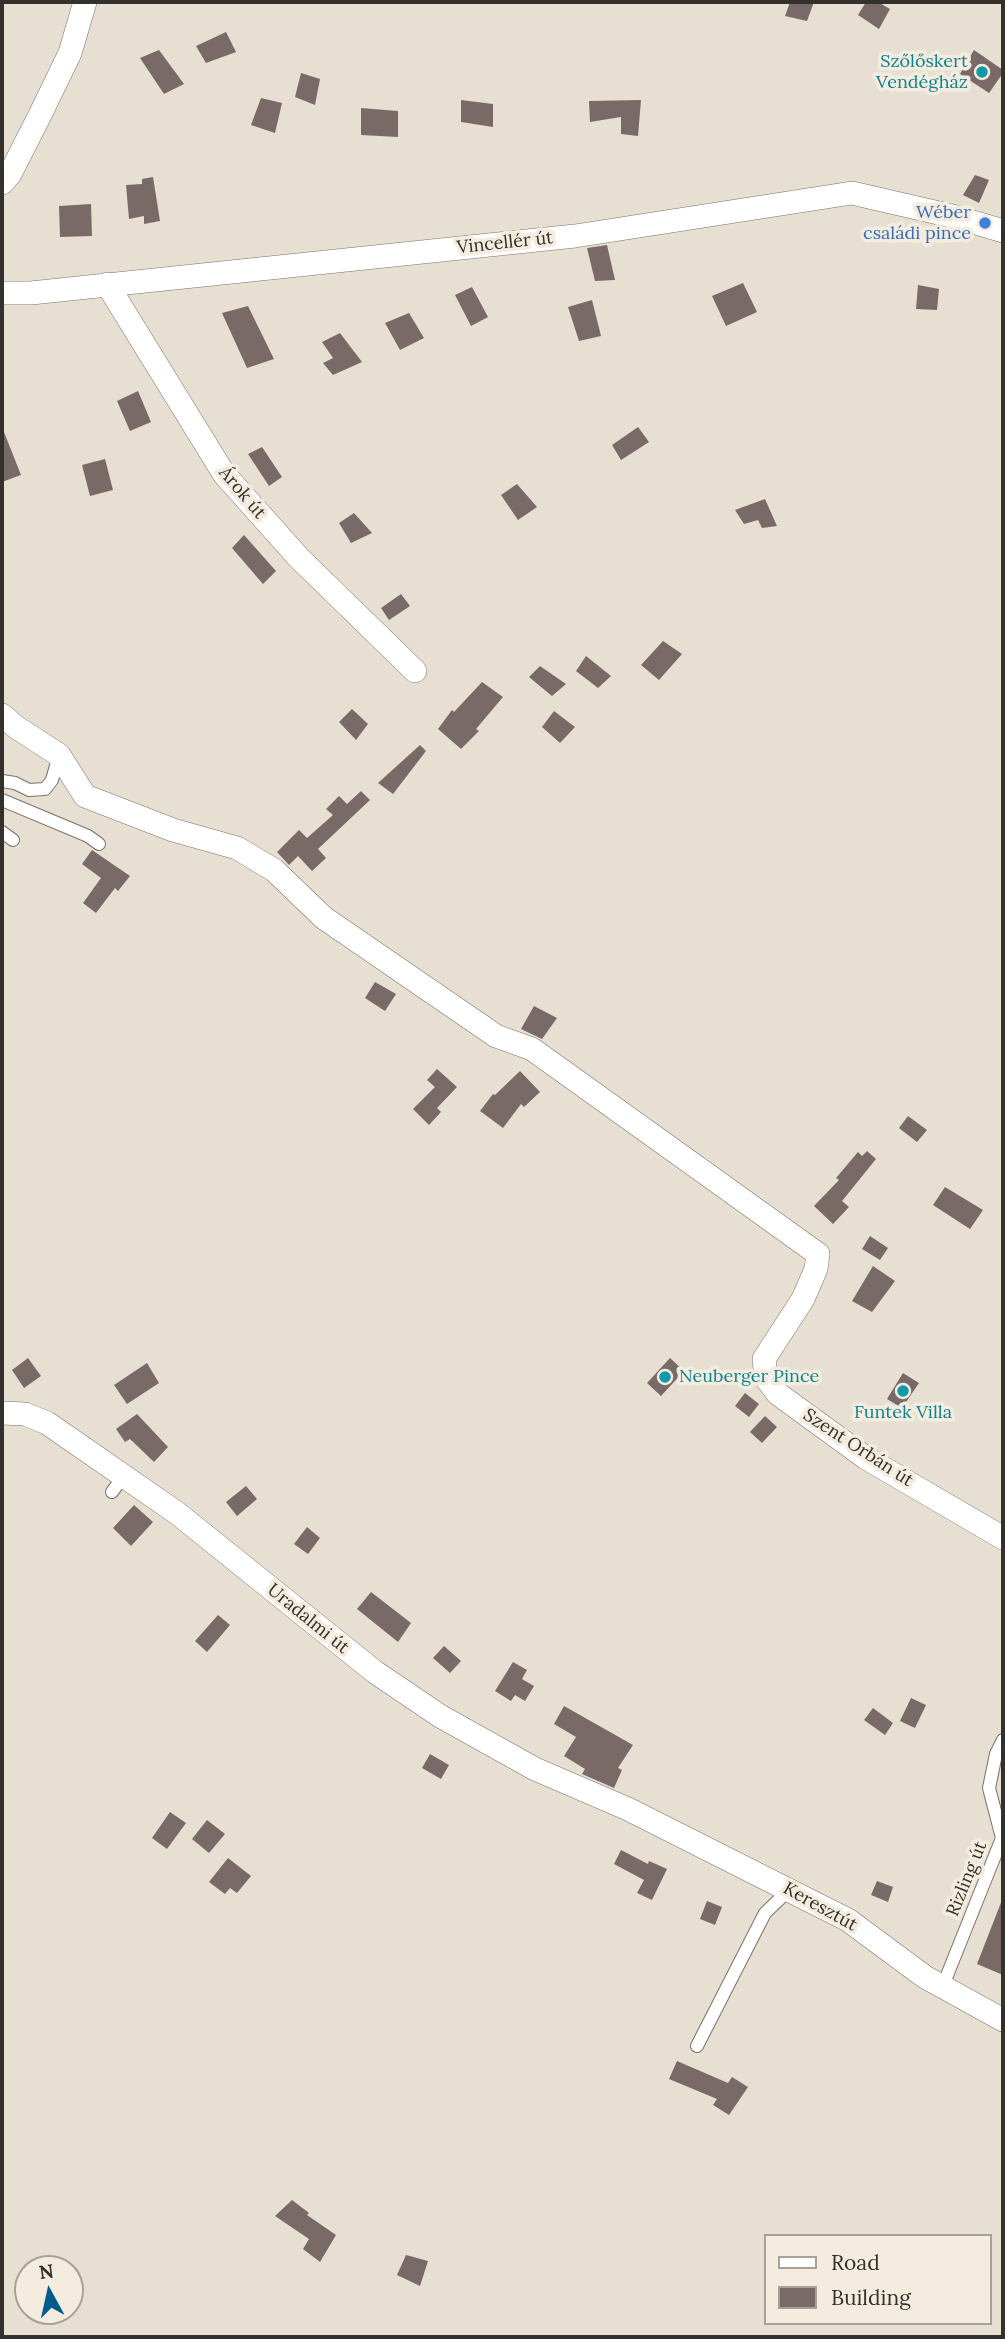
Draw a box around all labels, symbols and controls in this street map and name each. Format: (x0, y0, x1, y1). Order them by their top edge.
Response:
place label: Szőlőskert Vendégház (876, 51, 968, 94)
marker: Szőlőskert Vendégház (974, 64, 990, 80)
place label: Wéber családi pince (863, 202, 971, 244)
marker: Wéber családi pince (977, 215, 993, 231)
street label: Vincellér út (456, 227, 554, 259)
street label: Árok út (214, 462, 270, 524)
place label: Neuberger Pince (679, 1366, 819, 1388)
marker: Neuberger Pince (657, 1369, 673, 1385)
marker: Funtek Villa (895, 1383, 911, 1399)
place label: Funtek Villa (854, 1402, 952, 1424)
street label: Szent Orbán út (799, 1404, 917, 1492)
street label: Uradalmi út (263, 1579, 353, 1659)
street label: Rizling út (942, 1838, 992, 1920)
street label: Keresztút (779, 1878, 861, 1936)
legend (764, 2234, 991, 2325)
text: Road (831, 2249, 880, 2276)
north arrow (14, 2255, 84, 2325)
text: N (37, 2258, 55, 2284)
text: Building (831, 2284, 911, 2311)

